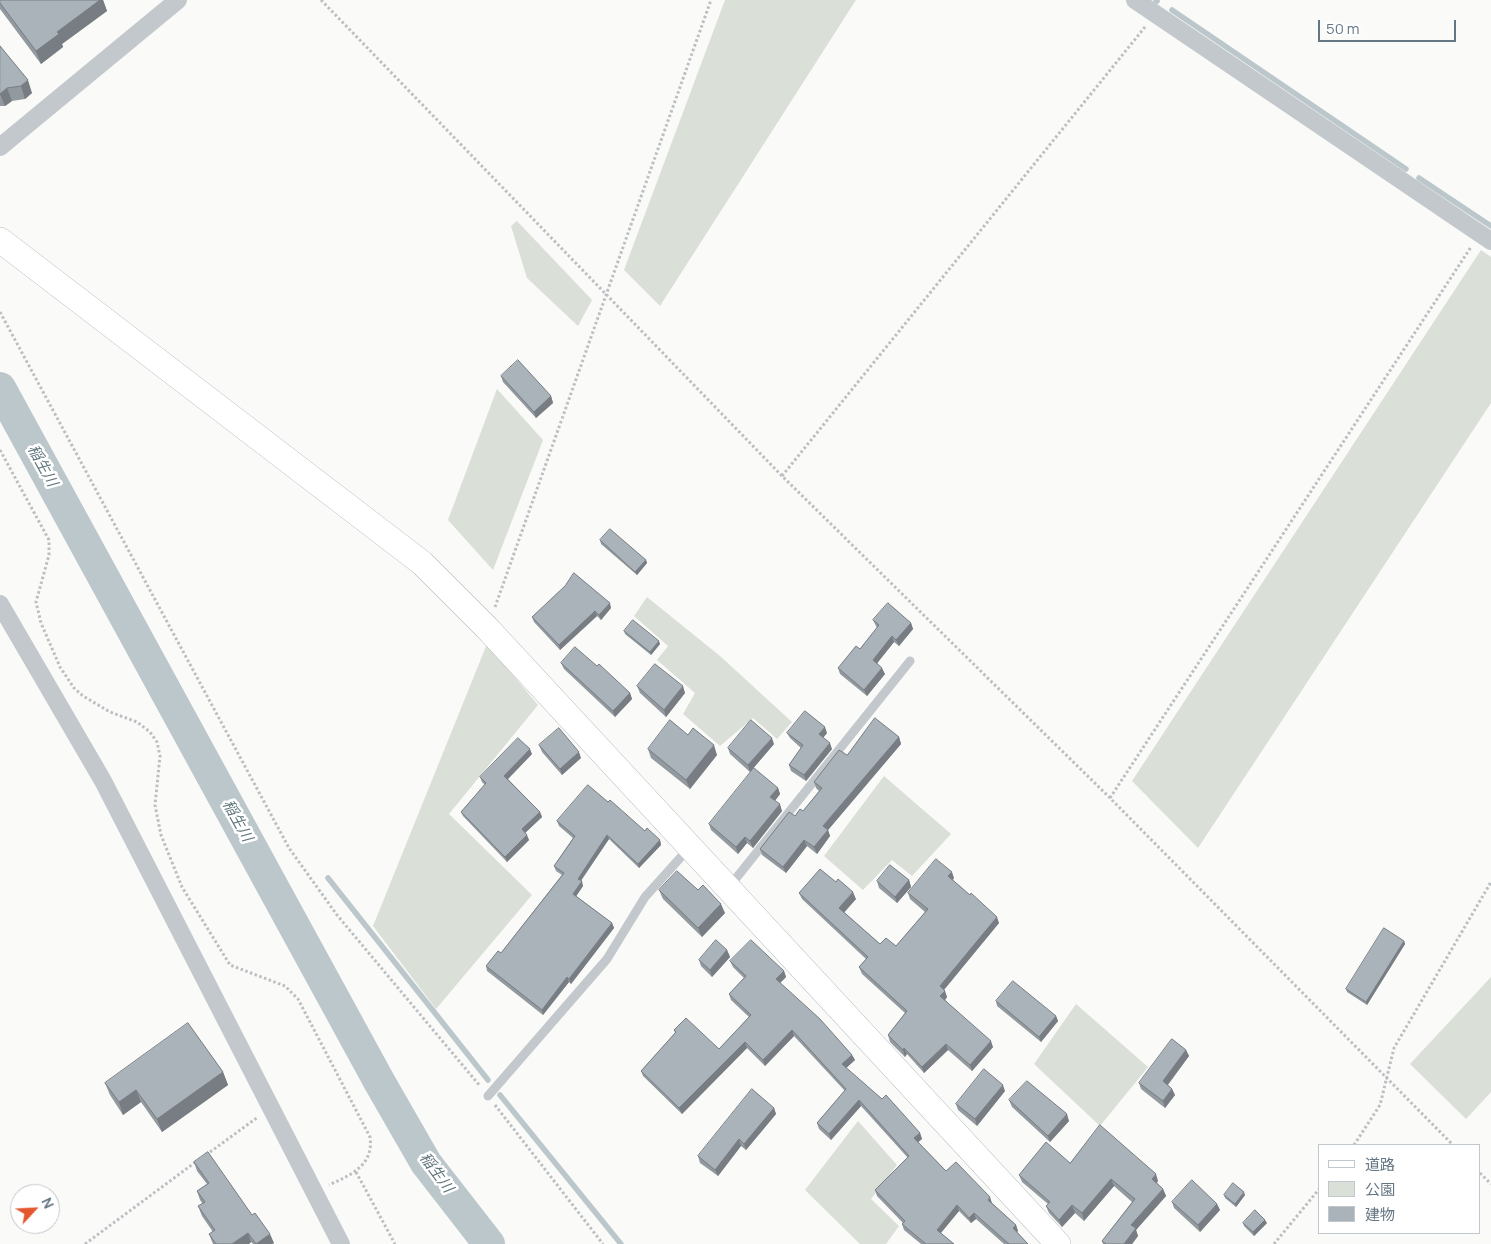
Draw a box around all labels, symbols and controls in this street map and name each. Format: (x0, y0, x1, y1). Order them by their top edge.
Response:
scale bar (1321, 10, 1458, 42)
text: 50 m (1326, 18, 1360, 39)
water label: 稲生川 (23, 442, 61, 490)
water label: 稲生川 (218, 797, 256, 845)
legend (1318, 1144, 1481, 1234)
water label: 稲生川 (415, 1150, 457, 1196)
text: 道路 (1365, 1154, 1395, 1175)
text: 公園 (1365, 1179, 1395, 1200)
north arrow (10, 1184, 60, 1234)
text: N (37, 1194, 59, 1211)
text: 建物 (1365, 1204, 1395, 1225)

